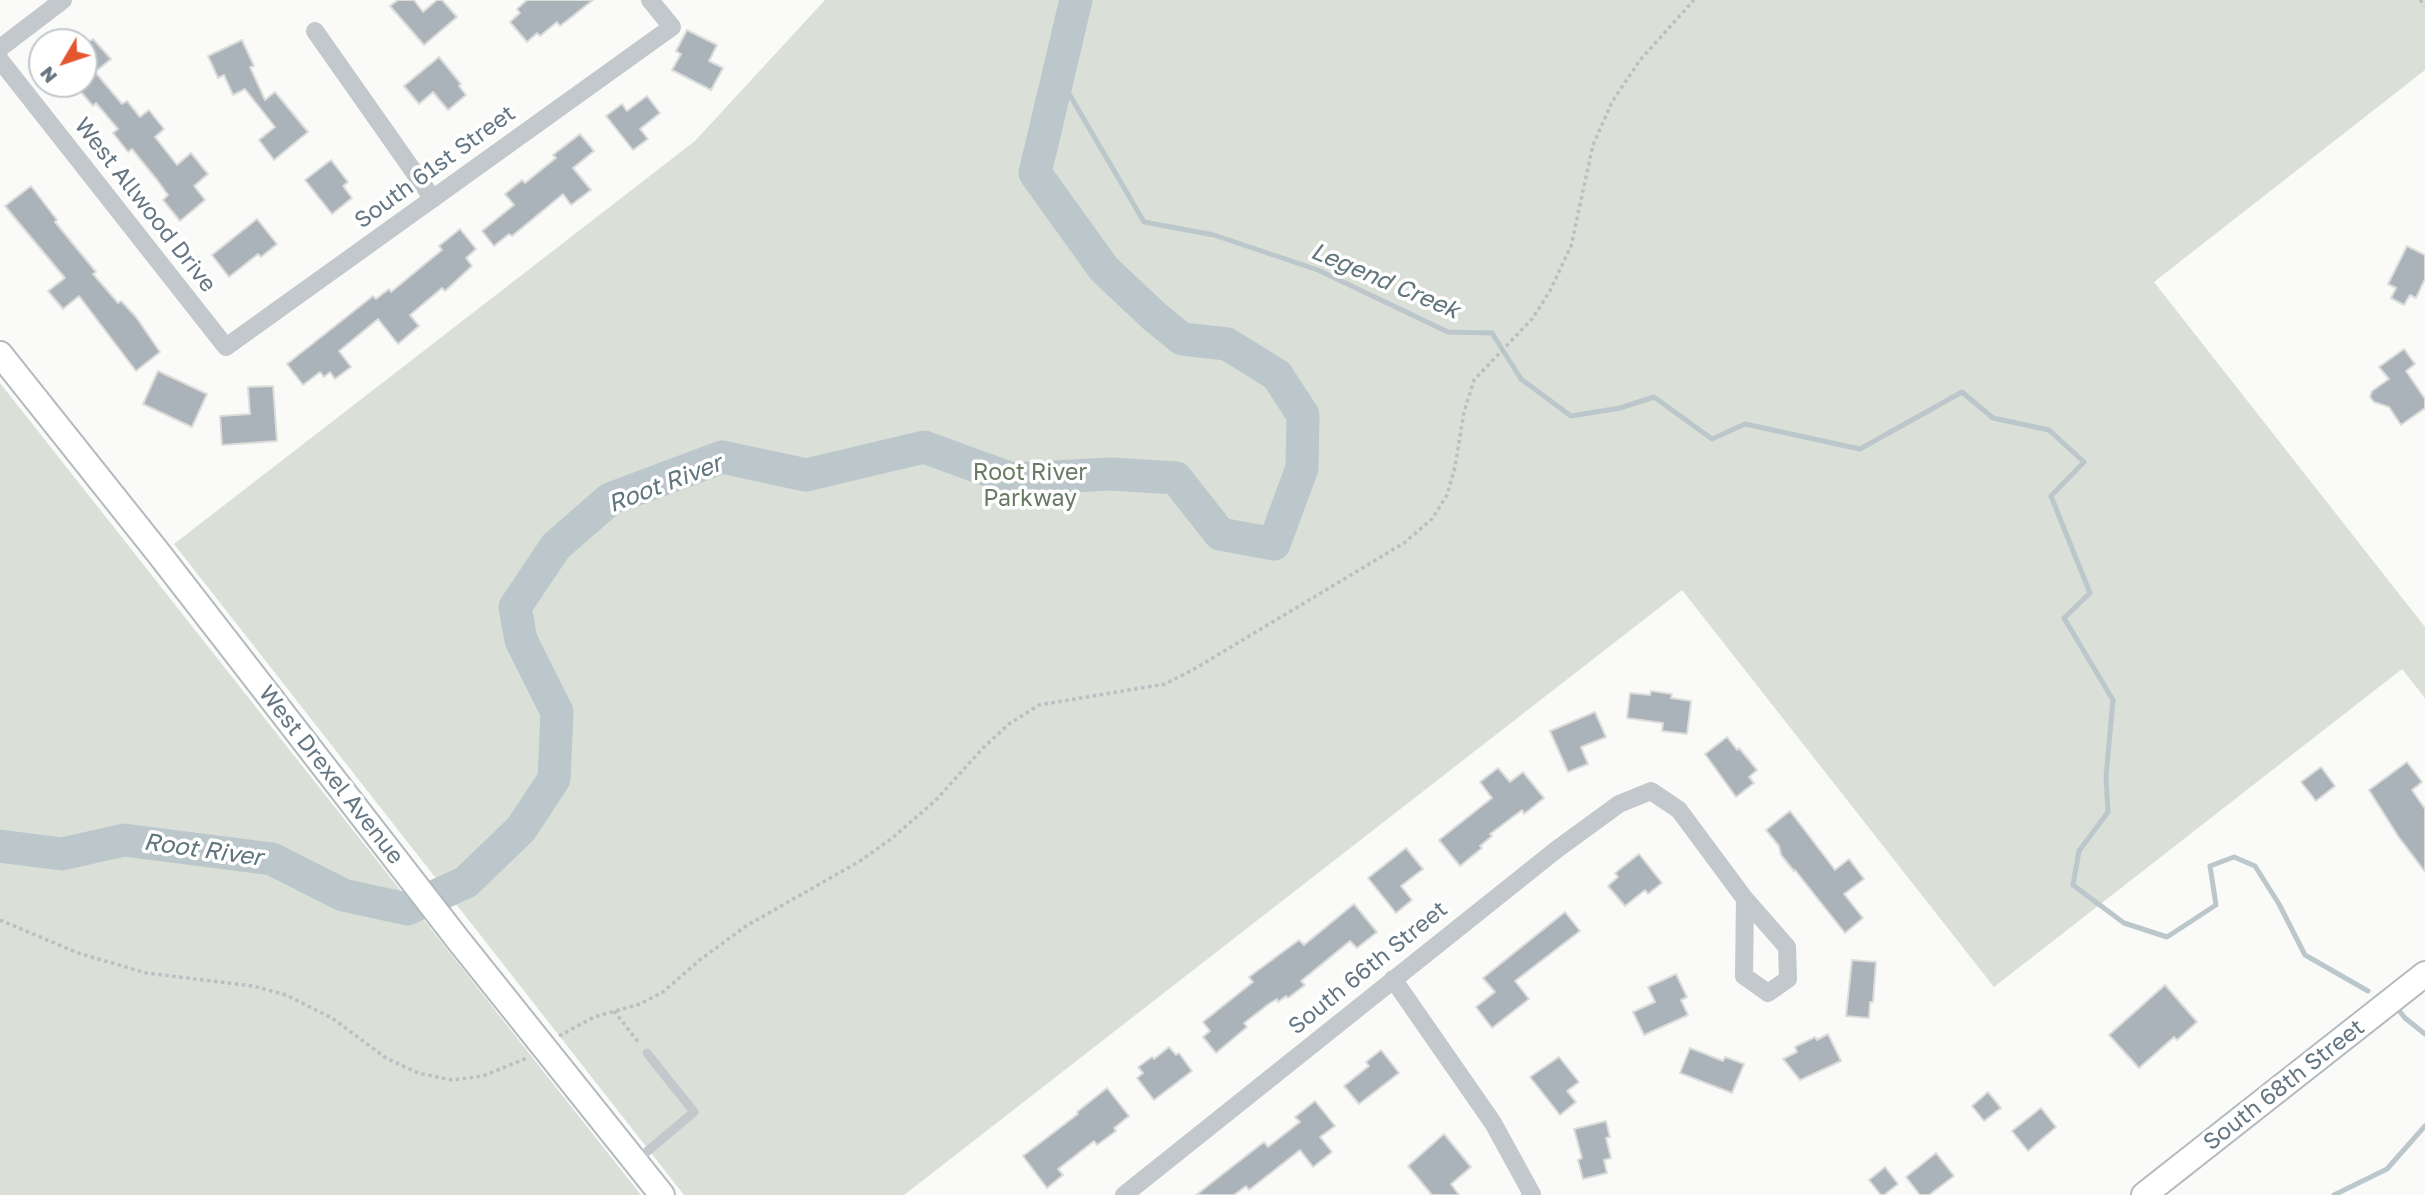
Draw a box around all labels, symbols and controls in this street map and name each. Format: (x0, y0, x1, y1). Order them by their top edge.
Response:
north arrow (28, 28, 98, 98)
text: N (34, 62, 61, 88)
street label: South 61st Street (349, 99, 521, 235)
street label: West Allwood Drive (68, 112, 222, 298)
water label: Legend Creek (1306, 237, 1464, 325)
water label: Root River (604, 449, 726, 519)
park label: Root River Parkway (973, 459, 1087, 513)
street label: West Drexel Avenue (253, 680, 409, 870)
water label: Root River (142, 827, 264, 873)
street label: South 66th Street (1283, 895, 1453, 1041)
street label: South 68th Street (2198, 1014, 2370, 1156)

